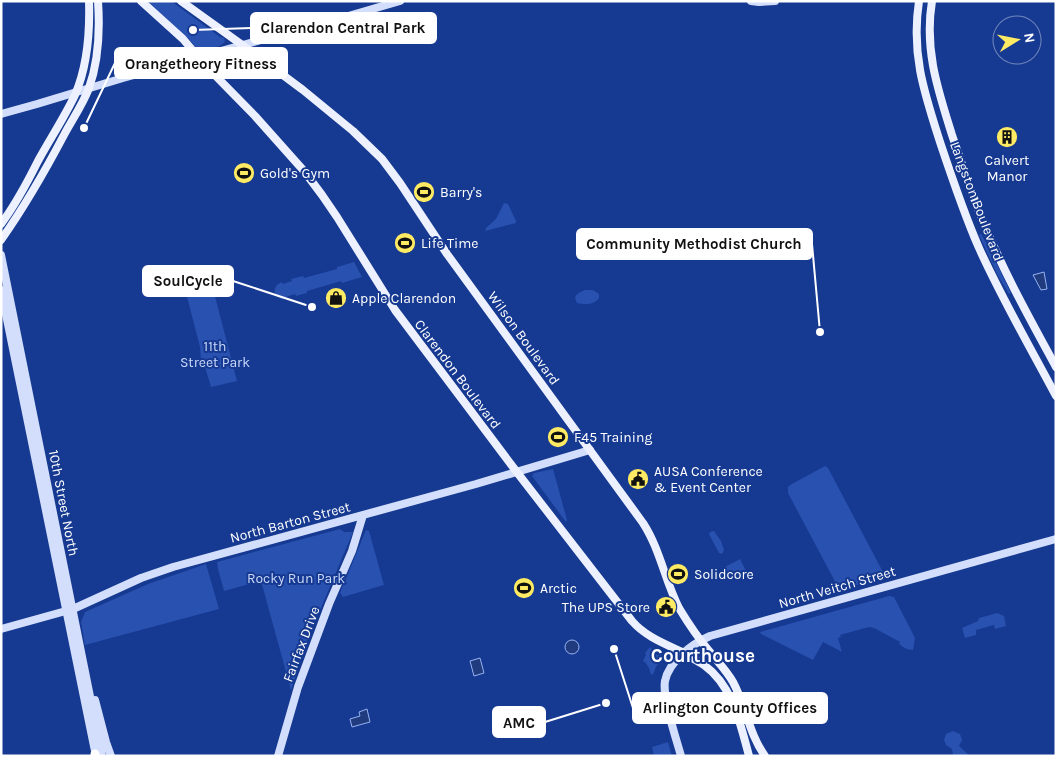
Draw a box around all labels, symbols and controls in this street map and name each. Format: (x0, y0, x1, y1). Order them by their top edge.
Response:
callout: Clarendon Central Park (251, 13, 436, 43)
north arrow (992, 15, 1042, 65)
text: Clarendon Central Park (261, 19, 426, 37)
text: N (1020, 31, 1039, 44)
callout: Orangetheory Fitness (115, 48, 287, 78)
text: Orangetheory Fitness (125, 55, 277, 73)
building icon: Calvert Manor (995, 125, 1019, 149)
street label: Langston Boulevard (946, 139, 1007, 263)
place label: Calvert Manor (985, 152, 1029, 185)
sports icon: Gold's Gym (232, 161, 256, 185)
place label: Gold's Gym (260, 165, 330, 182)
sports icon: Barry's (412, 180, 436, 204)
place label: Barry's (440, 184, 482, 201)
callout: Community Methodist Church (577, 229, 812, 259)
sports icon: Life Time (393, 231, 417, 255)
place label: Life Time (421, 235, 479, 252)
text: Community Methodist Church (586, 235, 802, 253)
callout: SoulCycle (143, 266, 233, 296)
text: SoulCycle (153, 272, 223, 290)
shop icon: Apple Clarendon (324, 286, 348, 310)
street label: Wilson Boulevard (484, 288, 563, 388)
place label: Apple Clarendon (352, 290, 456, 307)
street label: Clarendon Boulevard (411, 316, 504, 432)
park label: 11th Street Park (180, 338, 250, 371)
sports icon: F45 Training (546, 425, 570, 449)
place label: F45 Training (574, 429, 652, 446)
street label: 10th Street North (45, 449, 82, 558)
place label: AUSA Conference & Event Center (654, 463, 763, 496)
public building icon: AUSA Conference & Event Center (626, 467, 650, 491)
street label: North Barton Street (228, 498, 352, 547)
sports icon: Solidcore (666, 562, 690, 586)
street label: North Veitch Street (777, 563, 898, 612)
place label: Solidcore (694, 566, 754, 583)
park label: Rocky Run Park (247, 570, 345, 587)
sports icon: Arctic (512, 576, 536, 600)
place label: Arctic (540, 580, 577, 597)
public building icon: The UPS Store (654, 595, 678, 619)
place label: The UPS Store (562, 599, 650, 616)
street label: Fairfax Drive (279, 604, 324, 684)
district label: Courthouse (651, 645, 755, 667)
callout: Arlington County Offices (633, 693, 827, 723)
text: Arlington County Offices (643, 699, 817, 717)
callout: AMC (493, 707, 545, 737)
text: AMC (503, 714, 535, 732)

